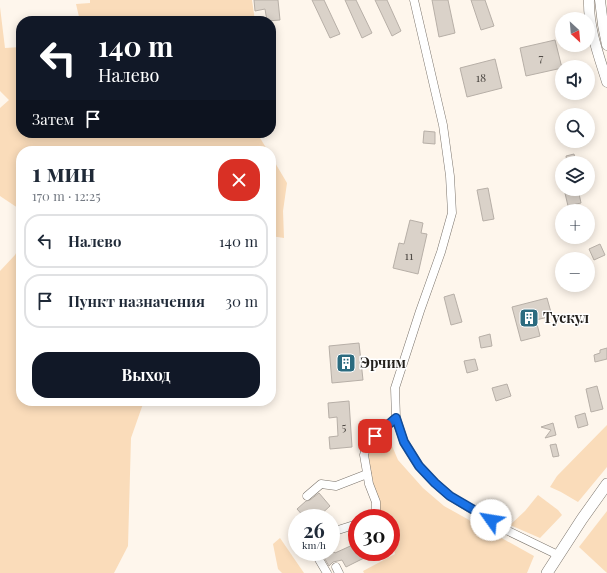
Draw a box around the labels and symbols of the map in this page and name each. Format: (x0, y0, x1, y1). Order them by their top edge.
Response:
north arrow (555, 12, 595, 52)
house number: 7 (539, 49, 544, 65)
house number: 18 (476, 69, 486, 85)
house number: 11 (405, 247, 414, 263)
building icon: Тускул (518, 307, 540, 329)
place label: Тускул (543, 308, 589, 327)
building icon: Эрчим (335, 352, 357, 374)
place label: Эрчим (360, 353, 407, 372)
house number: 5 (342, 418, 347, 434)
pin (358, 419, 392, 453)
position arrow (470, 499, 512, 541)
speed limit sign: 30 (348, 509, 400, 561)

